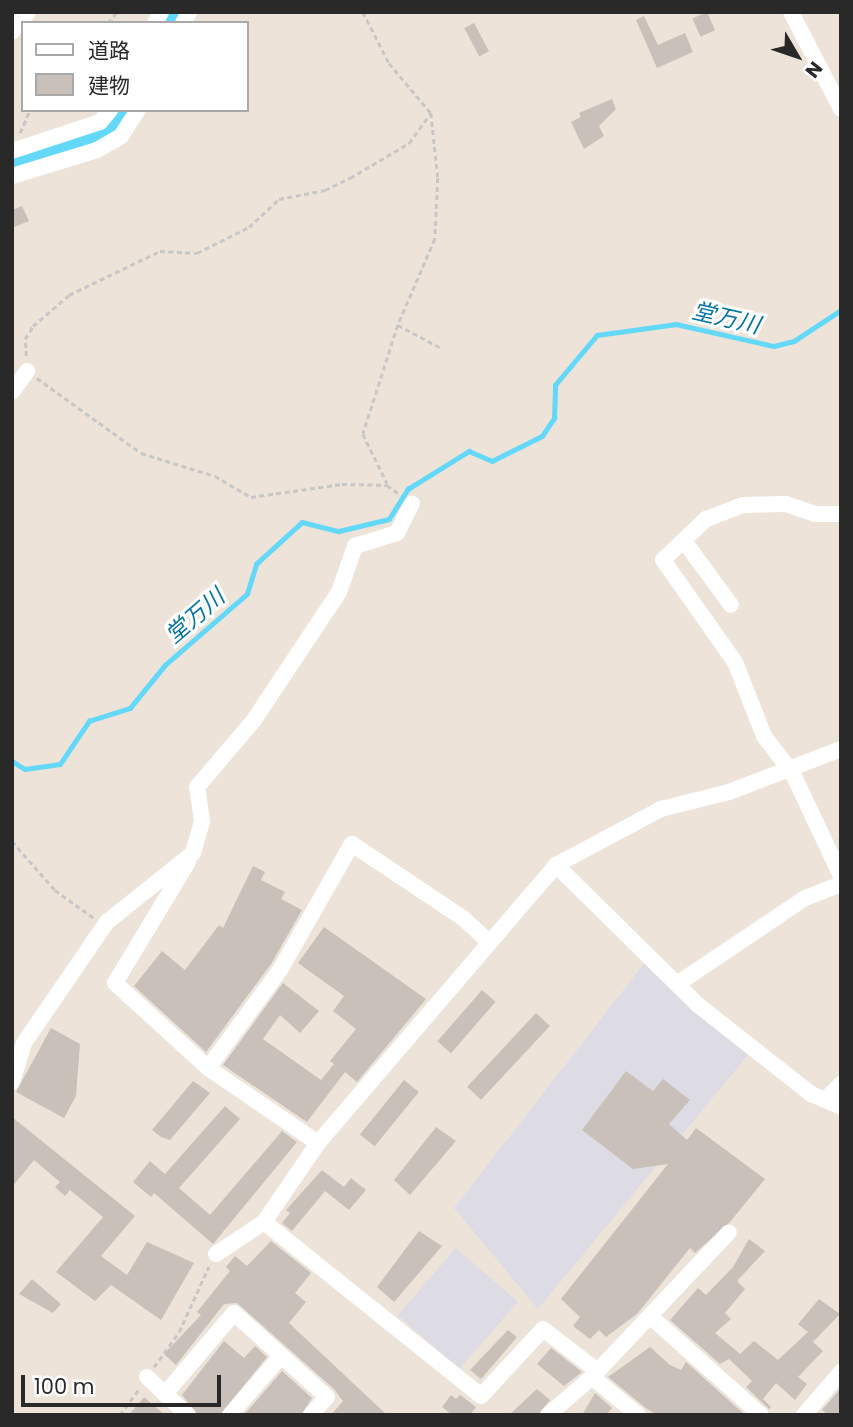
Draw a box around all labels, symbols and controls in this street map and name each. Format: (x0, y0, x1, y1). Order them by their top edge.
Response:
legend (21, 21, 248, 112)
north arrow (762, 21, 832, 91)
text: 道路 (88, 36, 130, 65)
text: N (799, 55, 829, 84)
text: 建物 (88, 71, 130, 100)
water label: 堂万川 (689, 297, 763, 339)
water label: 堂万川 (160, 583, 230, 649)
scale bar (24, 1360, 224, 1404)
text: 100 m (34, 1372, 94, 1401)

